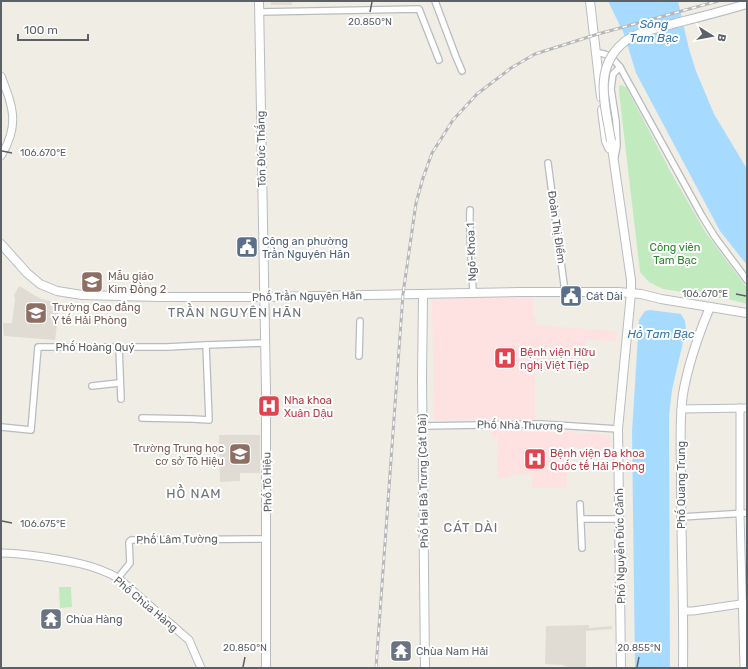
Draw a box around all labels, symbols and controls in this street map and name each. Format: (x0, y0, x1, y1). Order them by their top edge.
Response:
scale bar (18, 16, 88, 42)
text: 20.850°N (348, 16, 392, 28)
north arrow (692, 16, 732, 56)
water label: Sông Tam Bạc (630, 17, 679, 45)
text: 100 m (24, 23, 58, 37)
text: B (714, 33, 728, 43)
street label: Tôn Đức Thắng (253, 111, 269, 187)
text: 106.670°E (20, 147, 66, 159)
street label: Đoàn Thị Điểm (545, 190, 568, 265)
street label: Ngõ-Khoa 1 (464, 222, 479, 282)
public building icon: Công an phường Trần Nguyên Hãn (234, 234, 260, 260)
place label: Công an phường Trần Nguyên Hãn (262, 235, 350, 261)
park label: Công viên Tam Bạc (650, 241, 700, 267)
school or university icon: Mẫu giáo Kim Đồng 2 (79, 269, 105, 295)
place label: Mẫu giáo Kim Đồng 2 (108, 270, 166, 296)
public building icon: Cát Dài (558, 283, 584, 309)
street label: Phố Trần Nguyên Hãn (252, 288, 362, 304)
text: 106.670°E (682, 288, 728, 300)
place label: Cát Dài (586, 290, 623, 303)
school or university icon: Trường Cao đẳng Y tế Hải Phòng (23, 300, 49, 326)
place label: Trường Cao đẳng Y tế Hải Phòng (52, 301, 140, 327)
district label: TRẦN NGUYÊN HÃN (168, 303, 302, 320)
water label: Hồ Tam Bạc (627, 326, 695, 341)
street label: Phố Hoàng Quý (55, 340, 135, 354)
hospital icon: Bệnh viện Hữu nghị Việt Tiệp (492, 345, 518, 371)
place label: Bệnh viện Hữu nghị Việt Tiệp (520, 346, 595, 372)
hospital icon: Nha khoa Xuân Dậu (256, 393, 282, 419)
place label: Nha khoa Xuân Dậu (284, 394, 333, 420)
street label: Phố Hai Bà Trưng (Cát Dài) (414, 413, 431, 548)
street label: Phố Nhà Thương (477, 417, 563, 433)
school or university icon: Trường Trung học cơ sở Tô Hiệu (227, 441, 253, 467)
street label: Phố Quang Trung (674, 441, 688, 529)
place label: Trường Trung học cơ sở Tô Hiệu (133, 442, 224, 468)
hospital icon: Bệnh viện Đa khoa Quốc tế Hải Phòng (522, 446, 548, 472)
place label: Bệnh viện Đa khoa Quốc tế Hải Phòng (550, 447, 645, 473)
street label: Phố Tô Hiệu (259, 452, 275, 512)
district label: HỒ NAM (166, 484, 222, 501)
street label: Phố Nguyễn Đức Cảnh (612, 488, 628, 604)
text: 106.675°E (20, 518, 66, 530)
district label: CÁT DÀI (444, 520, 498, 535)
street label: Phố Lâm Tường (136, 531, 218, 547)
street label: Phố Chùa Hàng (111, 573, 181, 635)
temple icon: Chùa Hàng (38, 606, 64, 632)
place label: Chùa Hàng (66, 613, 123, 626)
temple icon: Chùa Nam Hải (388, 638, 414, 664)
text: 20.850°N (223, 642, 267, 654)
text: 20.855°N (617, 642, 661, 654)
place label: Chùa Nam Hải (416, 645, 488, 658)

